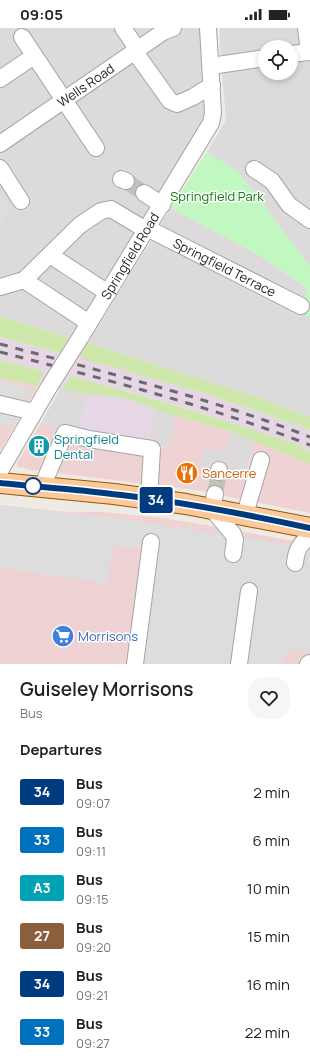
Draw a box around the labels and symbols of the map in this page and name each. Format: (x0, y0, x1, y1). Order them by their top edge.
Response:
street label: Wells Road (54, 59, 118, 111)
park label: Springfield Park (170, 187, 264, 205)
street label: Springfield Road (97, 209, 163, 303)
street label: Springfield Terrace (170, 234, 279, 301)
place label: Springfield Dental (54, 430, 119, 463)
building icon: Springfield Dental (26, 433, 52, 459)
restaurant icon: Sancerre (174, 460, 200, 486)
place label: Sancerre (202, 464, 257, 482)
unlabelled marker (24, 477, 42, 495)
line badge: 34 (138, 487, 174, 513)
supermarket icon: Morrisons (50, 623, 76, 649)
place label: Morrisons (78, 627, 138, 645)

